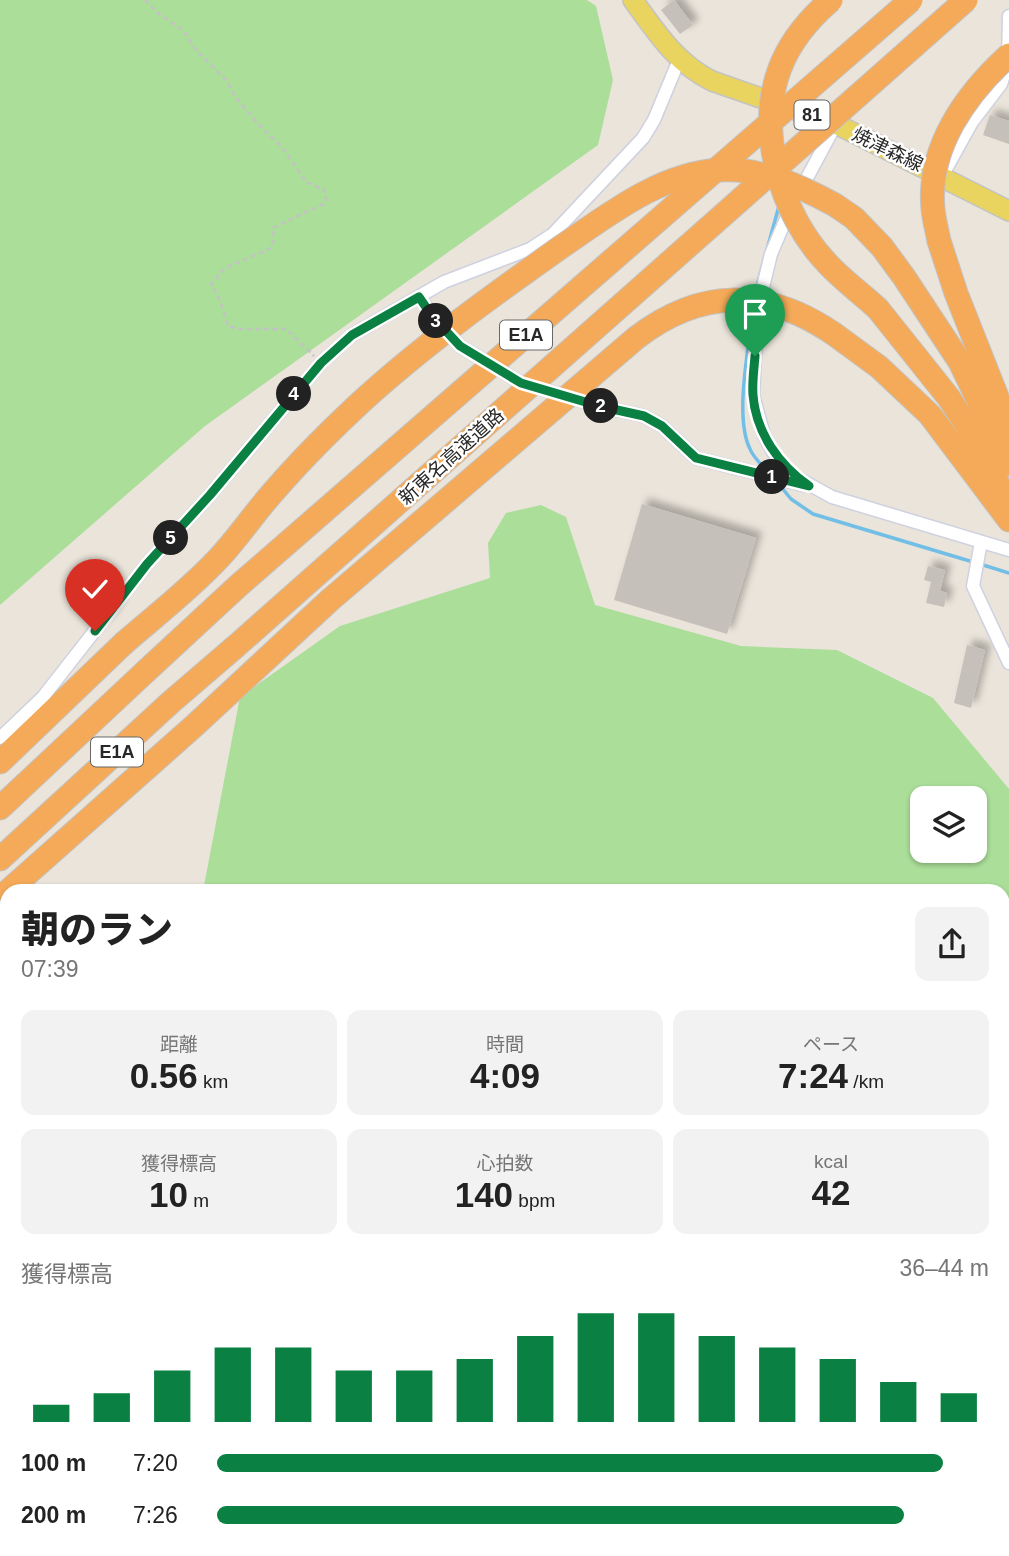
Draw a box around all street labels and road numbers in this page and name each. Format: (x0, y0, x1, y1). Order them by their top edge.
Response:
road number: 81 (794, 100, 830, 130)
street label: 焼津森線 (849, 123, 927, 176)
road number: E1A (500, 320, 552, 349)
street label: 新東名高速道路 (395, 404, 508, 509)
road number: E1A (91, 738, 143, 766)

